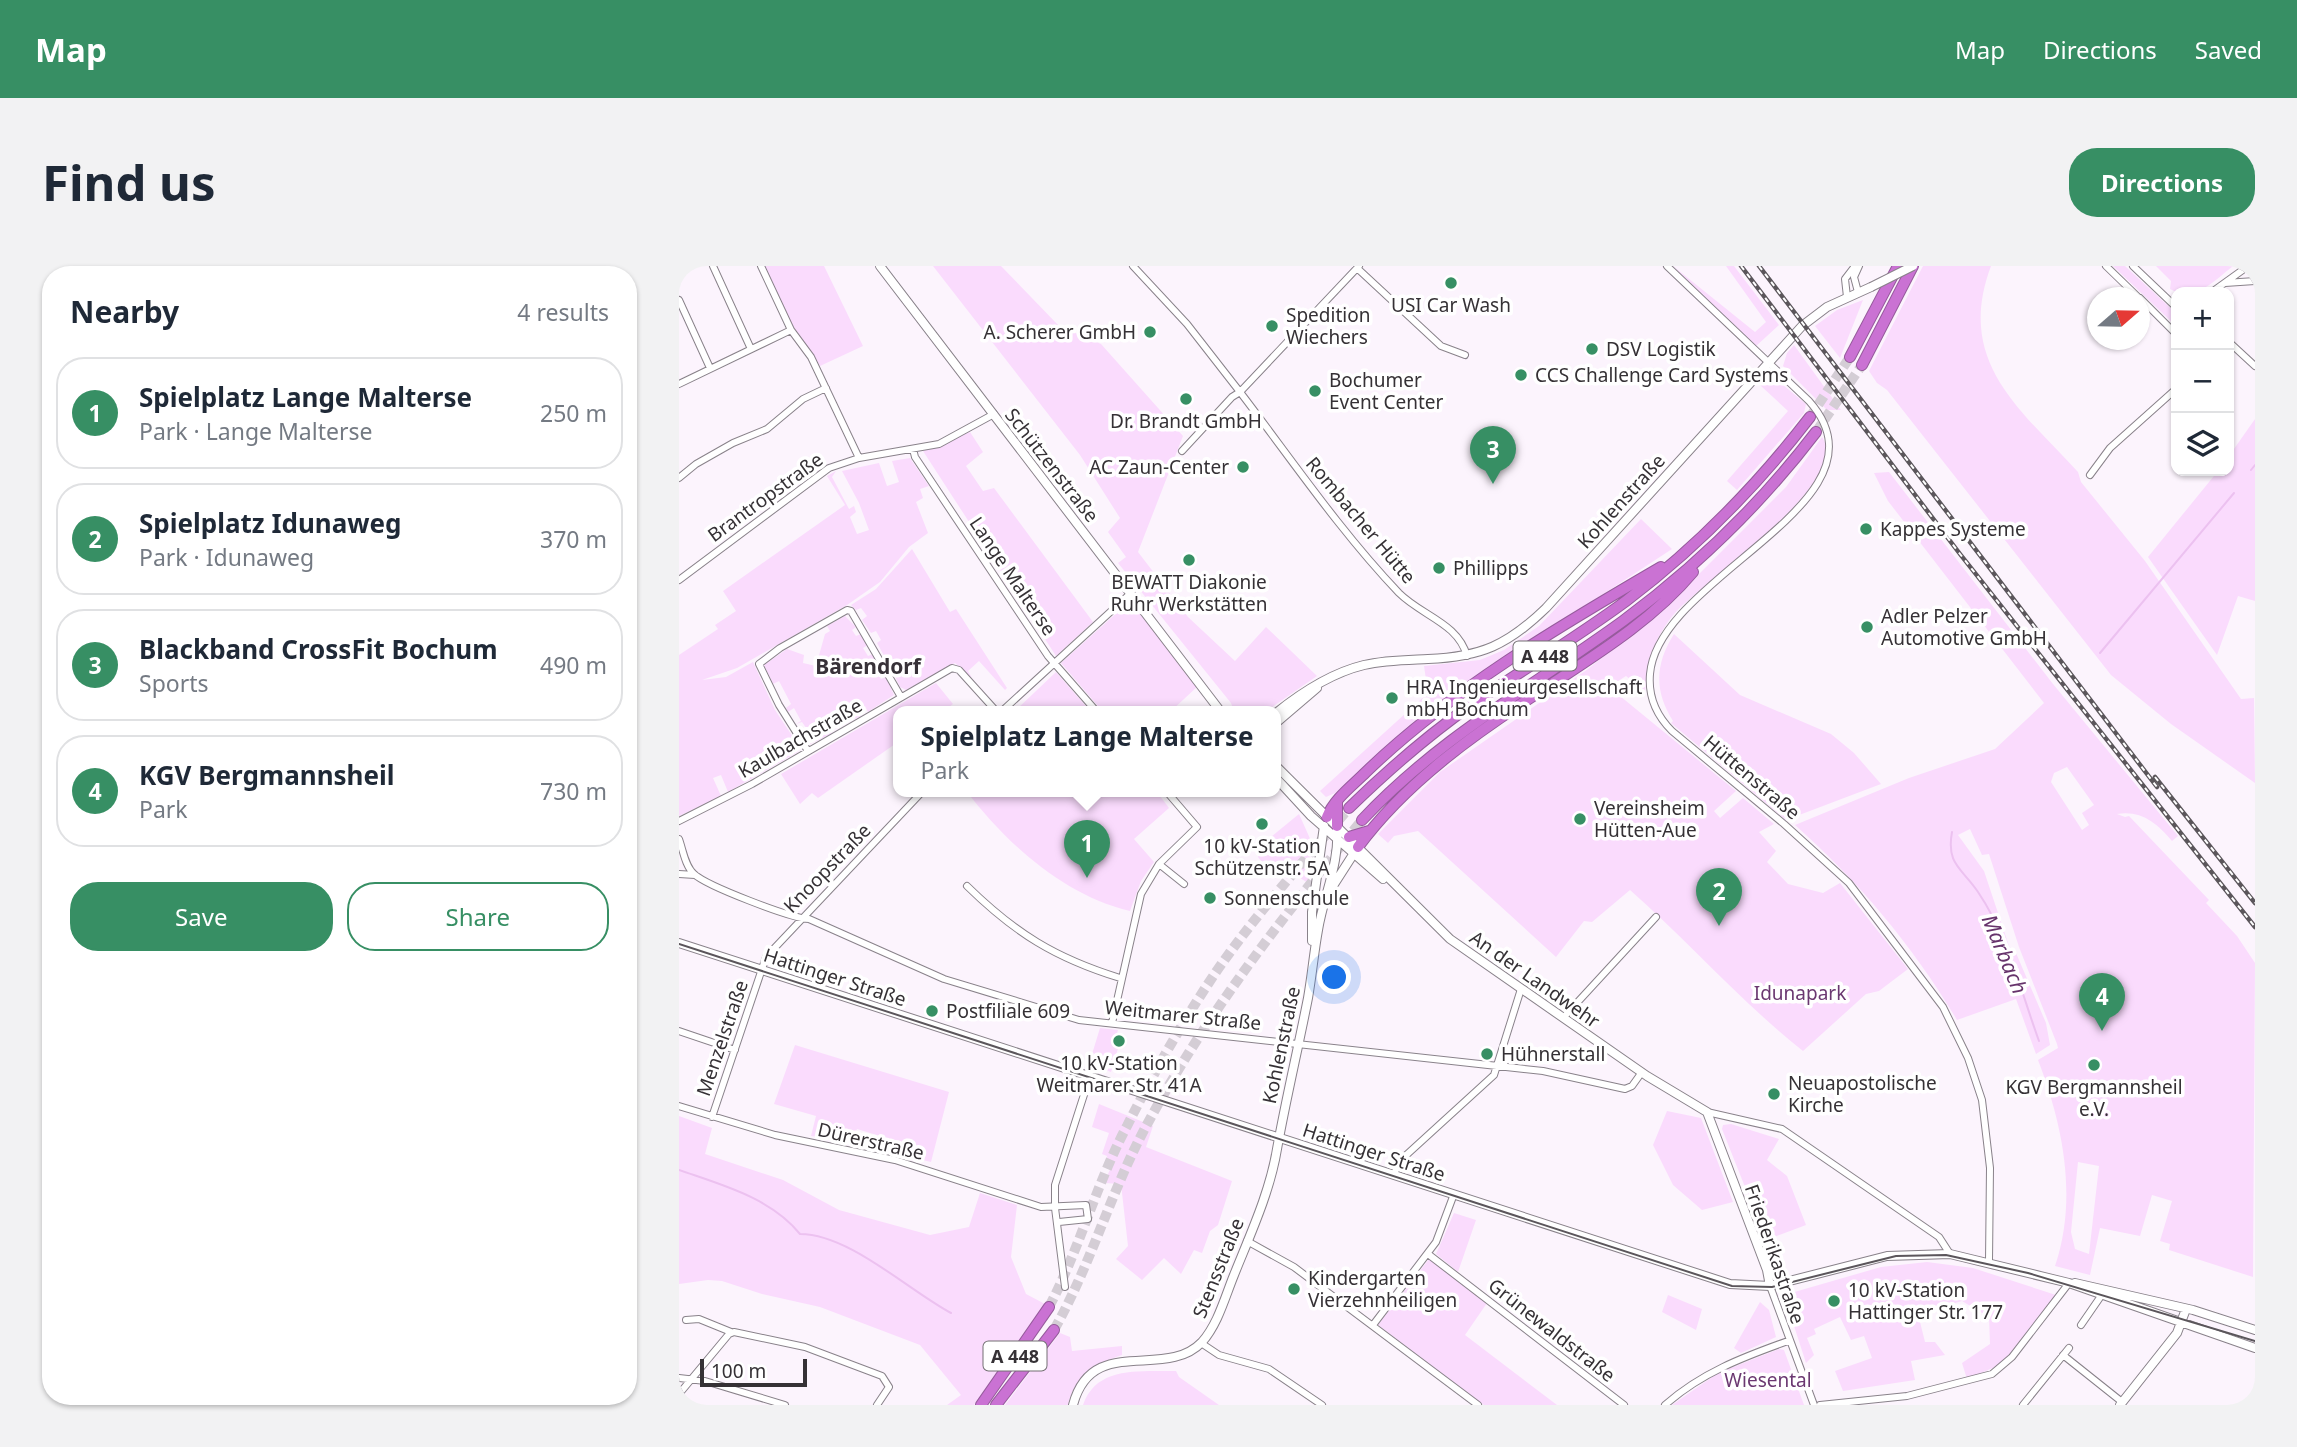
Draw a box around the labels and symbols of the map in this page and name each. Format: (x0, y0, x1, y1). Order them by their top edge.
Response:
marker: USI Car Wash (1443, 275, 1459, 291)
north arrow (2087, 287, 2150, 350)
place label: USI Car Wash (1391, 292, 1511, 318)
place label: Spedition Wiechers (1286, 302, 1370, 350)
marker: Spedition Wiechers (1264, 318, 1280, 334)
place label: A. Scherer GmbH (983, 319, 1136, 345)
marker: A. Scherer GmbH (1142, 324, 1158, 340)
place label: DSV Logistik (1606, 336, 1716, 362)
marker: DSV Logistik (1584, 341, 1600, 357)
place label: CCS Challenge Card Systems (1535, 362, 1788, 388)
place label: Bochumer Event Center (1329, 367, 1444, 415)
marker: CCS Challenge Card Systems (1513, 367, 1529, 383)
marker: Bochumer Event Center (1307, 383, 1323, 399)
marker: Dr. Brandt GmbH (1178, 391, 1194, 407)
street label: Schützenstraße (999, 403, 1105, 527)
place label: Dr. Brandt GmbH (1110, 408, 1262, 434)
pin: 3 (1470, 426, 1516, 484)
street label: Brantropstraße (702, 446, 828, 548)
street label: Kohlenstraße (1571, 448, 1671, 554)
street label: Rombacher Hütte (1300, 451, 1422, 589)
place label: AC Zaun-Center (1089, 454, 1229, 480)
marker: AC Zaun-Center (1235, 459, 1251, 475)
street label: Lange Malterse (964, 512, 1062, 640)
place label: Kappes Systeme (1880, 516, 2026, 542)
marker: Kappes Systeme (1858, 521, 1874, 537)
marker: BEWATT Diakonie Ruhr Werkstätten (1181, 552, 1197, 568)
place label: Phillipps (1453, 555, 1528, 581)
marker: Phillipps (1431, 560, 1447, 576)
place label: BEWATT Diakonie Ruhr Werkstätten (1111, 569, 1267, 617)
place label: Adler Pelzer Automotive GmbH (1881, 603, 2047, 651)
marker: Adler Pelzer Automotive GmbH (1859, 619, 1875, 635)
road number: A 448 (1513, 642, 1577, 670)
district label: Bärendorf (815, 652, 923, 680)
place label: HRA Ingenieurgesellschaft mbH Bochum (1406, 674, 1643, 722)
marker: HRA Ingenieurgesellschaft mbH Bochum (1384, 690, 1400, 706)
street label: Kaulbachstraße (733, 692, 867, 784)
street label: Hüttenstraße (1698, 729, 1806, 825)
place label: Vereinsheim Hütten-Aue (1594, 795, 1705, 843)
marker: Vereinsheim Hütten-Aue (1572, 811, 1588, 827)
marker: 10 kV-Station Schützenstr. 5A (1254, 816, 1270, 832)
street label: Knoopstraße (778, 818, 876, 918)
pin: 1 (1064, 820, 1110, 878)
place label: 10 kV-Station Schützenstr. 5A (1194, 833, 1330, 881)
pin: 2 (1696, 868, 1742, 926)
place label: Sonnenschule (1224, 885, 1349, 911)
marker: Sonnenschule (1202, 890, 1218, 906)
water label: Marbach (1976, 910, 2034, 998)
street label: An der Landwehr (1465, 924, 1605, 1034)
street label: Hattinger Straße (760, 942, 910, 1012)
your location (1317, 960, 1351, 994)
pin: 4 (2079, 973, 2125, 1031)
street label: Menzelstraße (690, 977, 754, 1099)
park label: Idunapark (1754, 980, 1846, 1006)
street label: Kohlenstraße (1256, 984, 1306, 1106)
street label: Weitmarer Straße (1103, 994, 1263, 1036)
place label: Postfiliale 609 (946, 998, 1070, 1024)
marker: Postfiliale 609 (924, 1003, 940, 1019)
marker: 10 kV-Station Weitmarer Str. 41A (1111, 1033, 1127, 1049)
place label: Hühnerstall (1501, 1041, 1605, 1067)
marker: Hühnerstall (1479, 1046, 1495, 1062)
place label: 10 kV-Station Weitmarer Str. 41A (1036, 1050, 1202, 1098)
marker: KGV Bergmannsheil e.V. (2086, 1057, 2102, 1073)
place label: Neuapostolische Kirche (1788, 1070, 1937, 1118)
place label: KGV Bergmannsheil e.V. (2005, 1074, 2183, 1122)
marker: Neuapostolische Kirche (1766, 1086, 1782, 1102)
street label: Dürerstraße (815, 1116, 927, 1166)
street label: Hattinger Straße (1299, 1117, 1449, 1187)
street label: Friederikastraße (1739, 1181, 1811, 1327)
street label: Stensstraße (1186, 1214, 1250, 1322)
place label: Kindergarten Vierzehnheiligen (1308, 1265, 1457, 1313)
street label: Grünewaldstraße (1483, 1272, 1621, 1388)
place label: 10 kV-Station Hattinger Str. 177 (1848, 1277, 2003, 1325)
marker: Kindergarten Vierzehnheiligen (1286, 1281, 1302, 1297)
marker: 10 kV-Station Hattinger Str. 177 (1826, 1293, 1842, 1309)
road number: A 448 (983, 1342, 1047, 1371)
scale bar (700, 1356, 807, 1388)
park label: Wiesental (1724, 1367, 1812, 1393)

